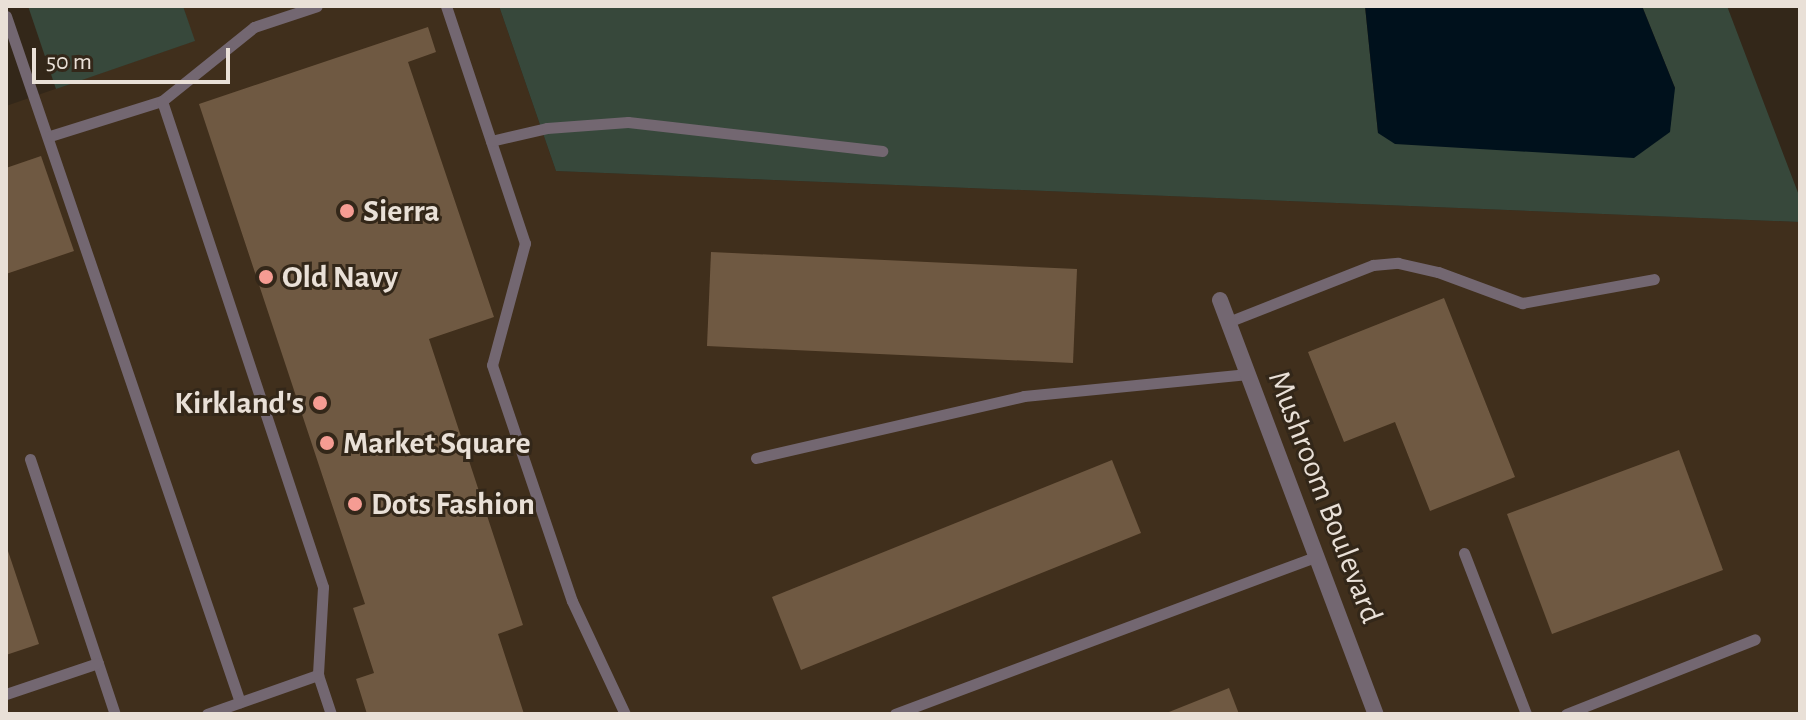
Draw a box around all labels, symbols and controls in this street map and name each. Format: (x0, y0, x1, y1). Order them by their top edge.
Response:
scale bar (36, 32, 234, 82)
text: 50 m (46, 50, 92, 74)
place label: Sierra (363, 192, 440, 230)
marker: Sierra (338, 202, 356, 220)
place label: Old Navy (282, 258, 398, 296)
marker: Old Navy (257, 268, 275, 286)
street label: Mushroom Boulevard (1259, 365, 1391, 629)
place label: Kirkland's (174, 384, 304, 422)
marker: Kirkland's (311, 394, 329, 412)
place label: Market Square (343, 424, 530, 462)
marker: Market Square (318, 434, 336, 452)
place label: Dots Fashion (371, 485, 535, 523)
marker: Dots Fashion (346, 495, 364, 513)

